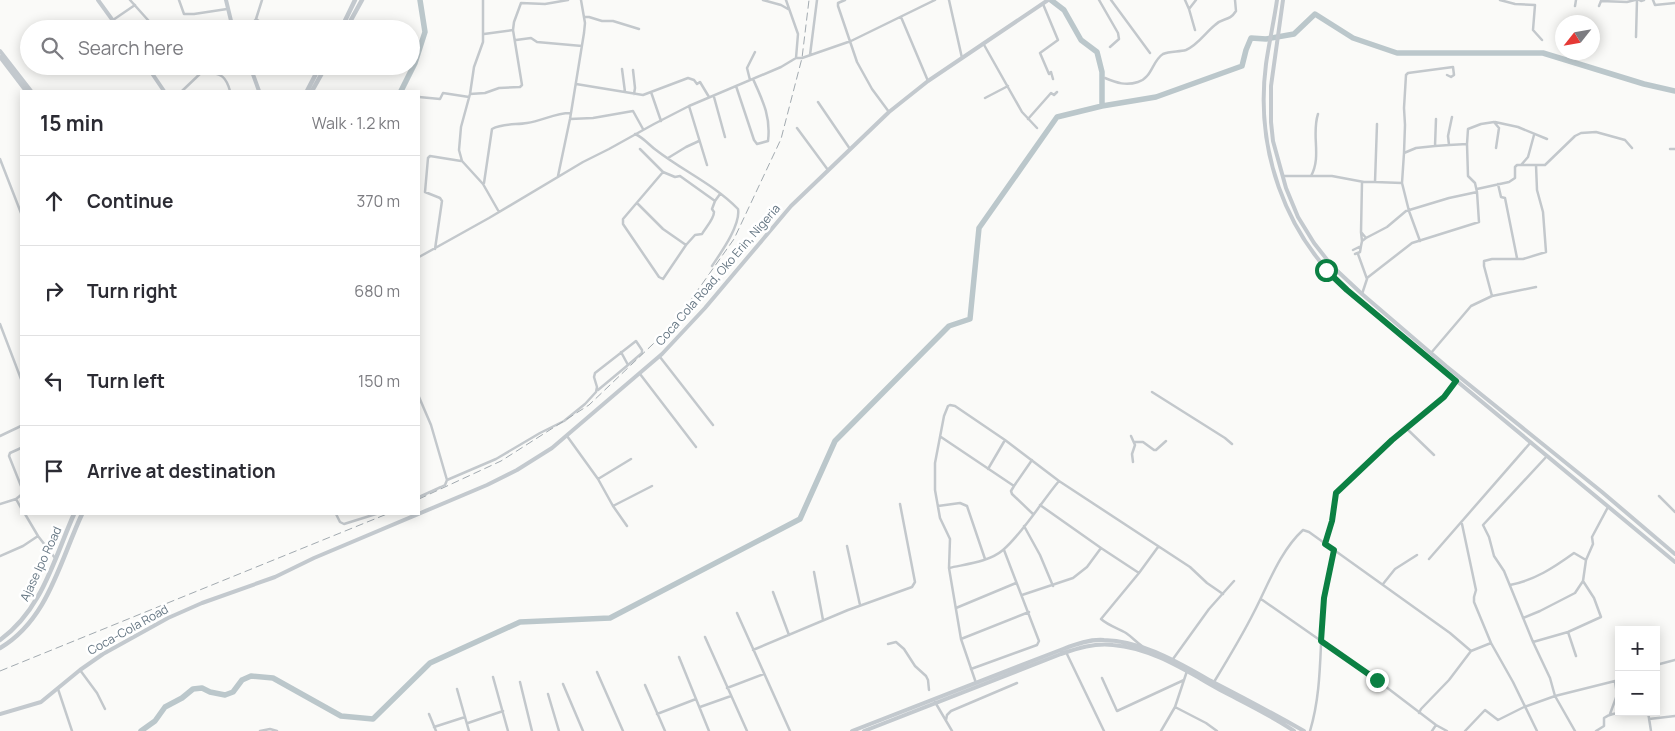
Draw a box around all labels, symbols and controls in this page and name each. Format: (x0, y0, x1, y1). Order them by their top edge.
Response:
north arrow (1555, 15, 1600, 60)
search box (20, 20, 420, 75)
icon: search (38, 34, 66, 62)
text: Search here (78, 35, 184, 61)
text: 15 min (40, 109, 104, 137)
text: Walk · 1.2 km (312, 112, 400, 134)
icon: ahead (40, 187, 68, 215)
text: Continue (87, 188, 173, 214)
text: 370 m (357, 190, 400, 212)
street label: Coca Cola Road, Oko Erin, Nigeria (651, 200, 784, 349)
route start (1315, 259, 1338, 282)
icon: right (40, 277, 68, 305)
text: Turn right (87, 278, 177, 304)
text: 680 m (354, 280, 400, 302)
icon: left (40, 367, 68, 395)
text: Turn left (87, 368, 165, 394)
text: 150 m (358, 370, 400, 392)
icon: arrive (40, 457, 68, 485)
text: Arrive at destination (87, 458, 276, 484)
street label: Ajase Ipo Road (16, 524, 65, 604)
street label: Coca-Cola Road (84, 600, 171, 659)
map controls (1615, 626, 1660, 716)
button: + (1615, 626, 1660, 671)
route end (1366, 669, 1389, 692)
button: − (1615, 671, 1660, 716)

